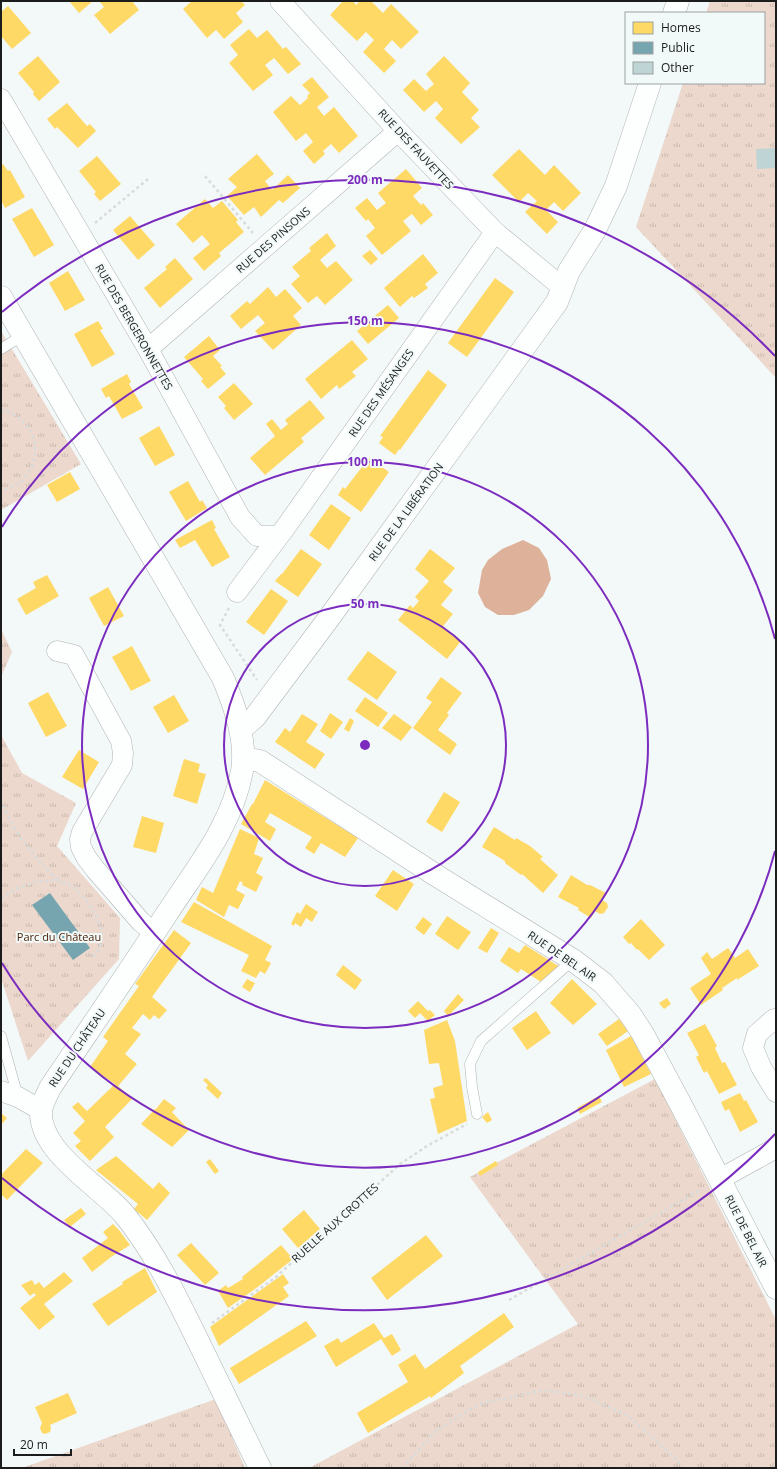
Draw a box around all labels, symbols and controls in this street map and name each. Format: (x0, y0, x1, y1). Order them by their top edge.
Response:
legend (625, 12, 765, 84)
text: Homes (661, 19, 701, 36)
text: Public (661, 39, 695, 56)
text: Other (661, 59, 694, 76)
street label: RUE DES FAUVETTES (375, 105, 457, 192)
text: 200 m (347, 171, 383, 188)
street label: RUE DES PINSONS (232, 203, 313, 276)
street label: RUE DES BERGERONNETTES (92, 261, 177, 392)
text: 150 m (347, 312, 383, 329)
street label: RUE DES MÉSANGES (345, 346, 417, 440)
text: 100 m (347, 453, 383, 470)
street label: RUE DE LA LIBÉRATION (365, 460, 446, 564)
text: 50 m (351, 595, 379, 612)
centre of rings (358, 738, 372, 752)
street label: RUE DE BEL AIR (525, 927, 600, 984)
park label: Parc du Château (17, 929, 101, 944)
street label: RUE DU CHÂTEAU (45, 1005, 108, 1090)
street label: RUELLE AUX CROTTES (288, 1180, 381, 1266)
street label: RUE DE BEL AIR (722, 1192, 771, 1270)
scale bar (14, 1431, 71, 1457)
text: 20 m (20, 1436, 48, 1453)

